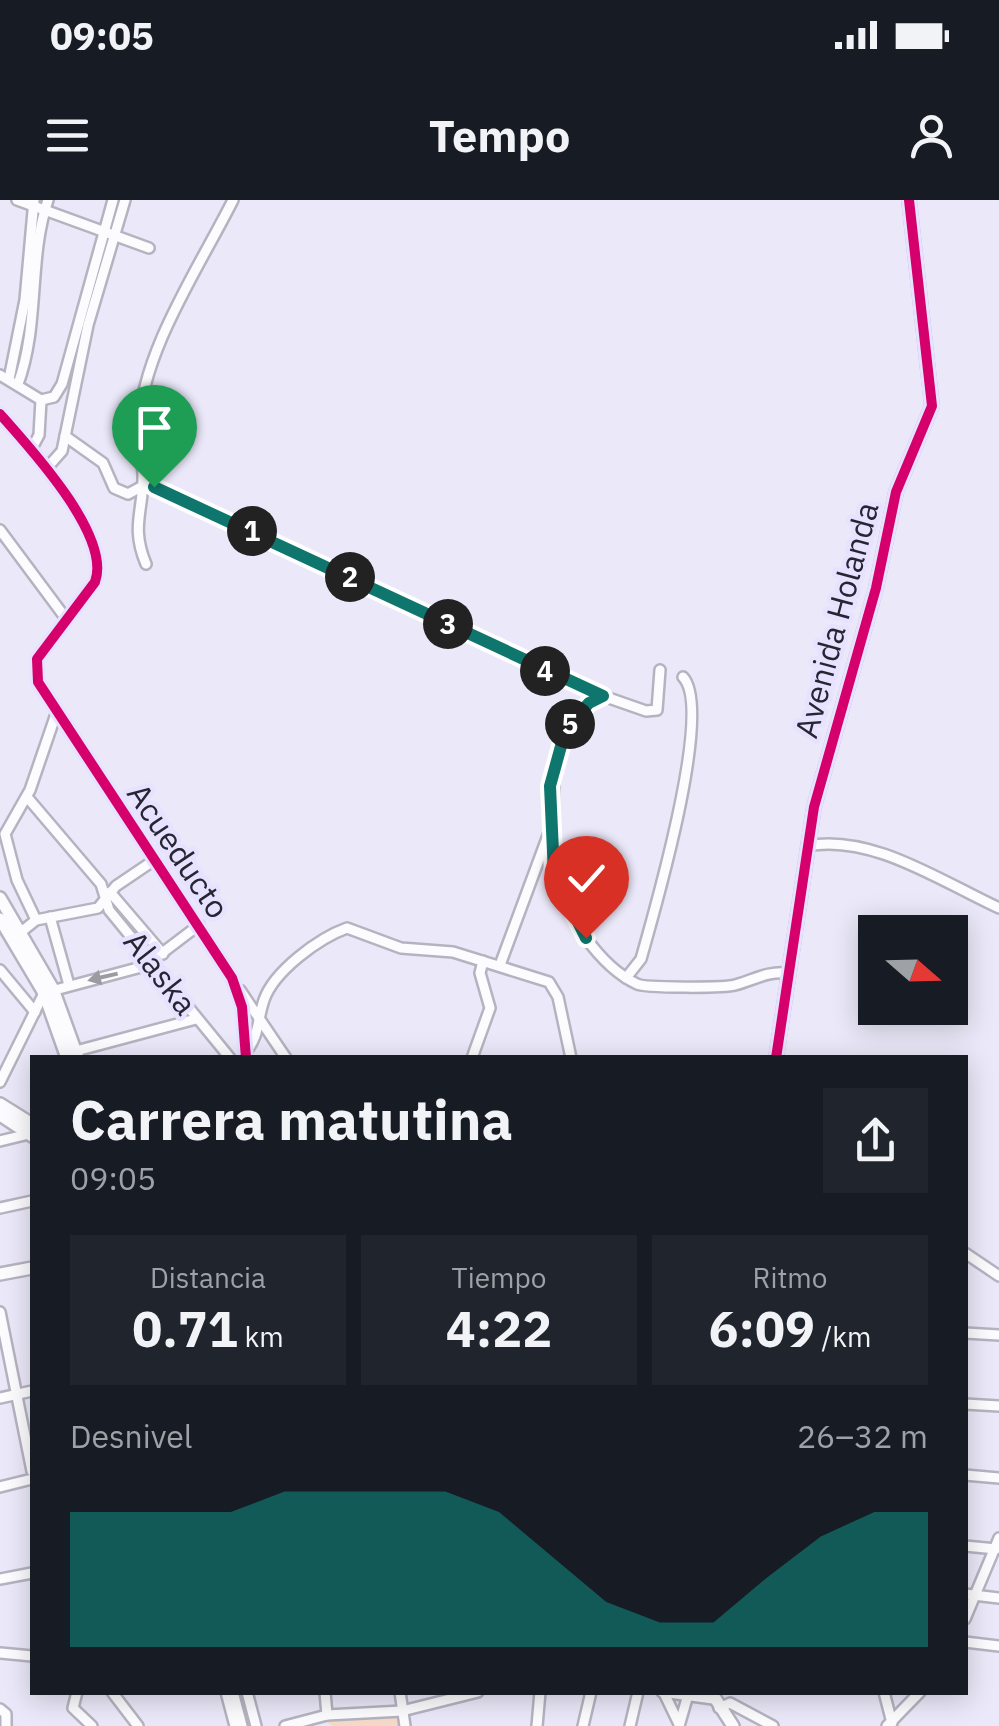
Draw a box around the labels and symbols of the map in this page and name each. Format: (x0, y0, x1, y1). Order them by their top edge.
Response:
pin (112, 385, 197, 488)
street label: Avenida Holanda (784, 497, 888, 742)
pin: 1 (227, 506, 277, 556)
pin: 2 (325, 552, 375, 602)
pin: 3 (423, 599, 473, 649)
pin: 4 (520, 646, 570, 696)
pin: 5 (545, 699, 595, 749)
street label: Acueducto (118, 775, 239, 926)
pin (544, 836, 629, 939)
north arrow (858, 915, 968, 1025)
street label: Alaska (115, 922, 207, 1023)
one-way arrow (87, 970, 118, 985)

